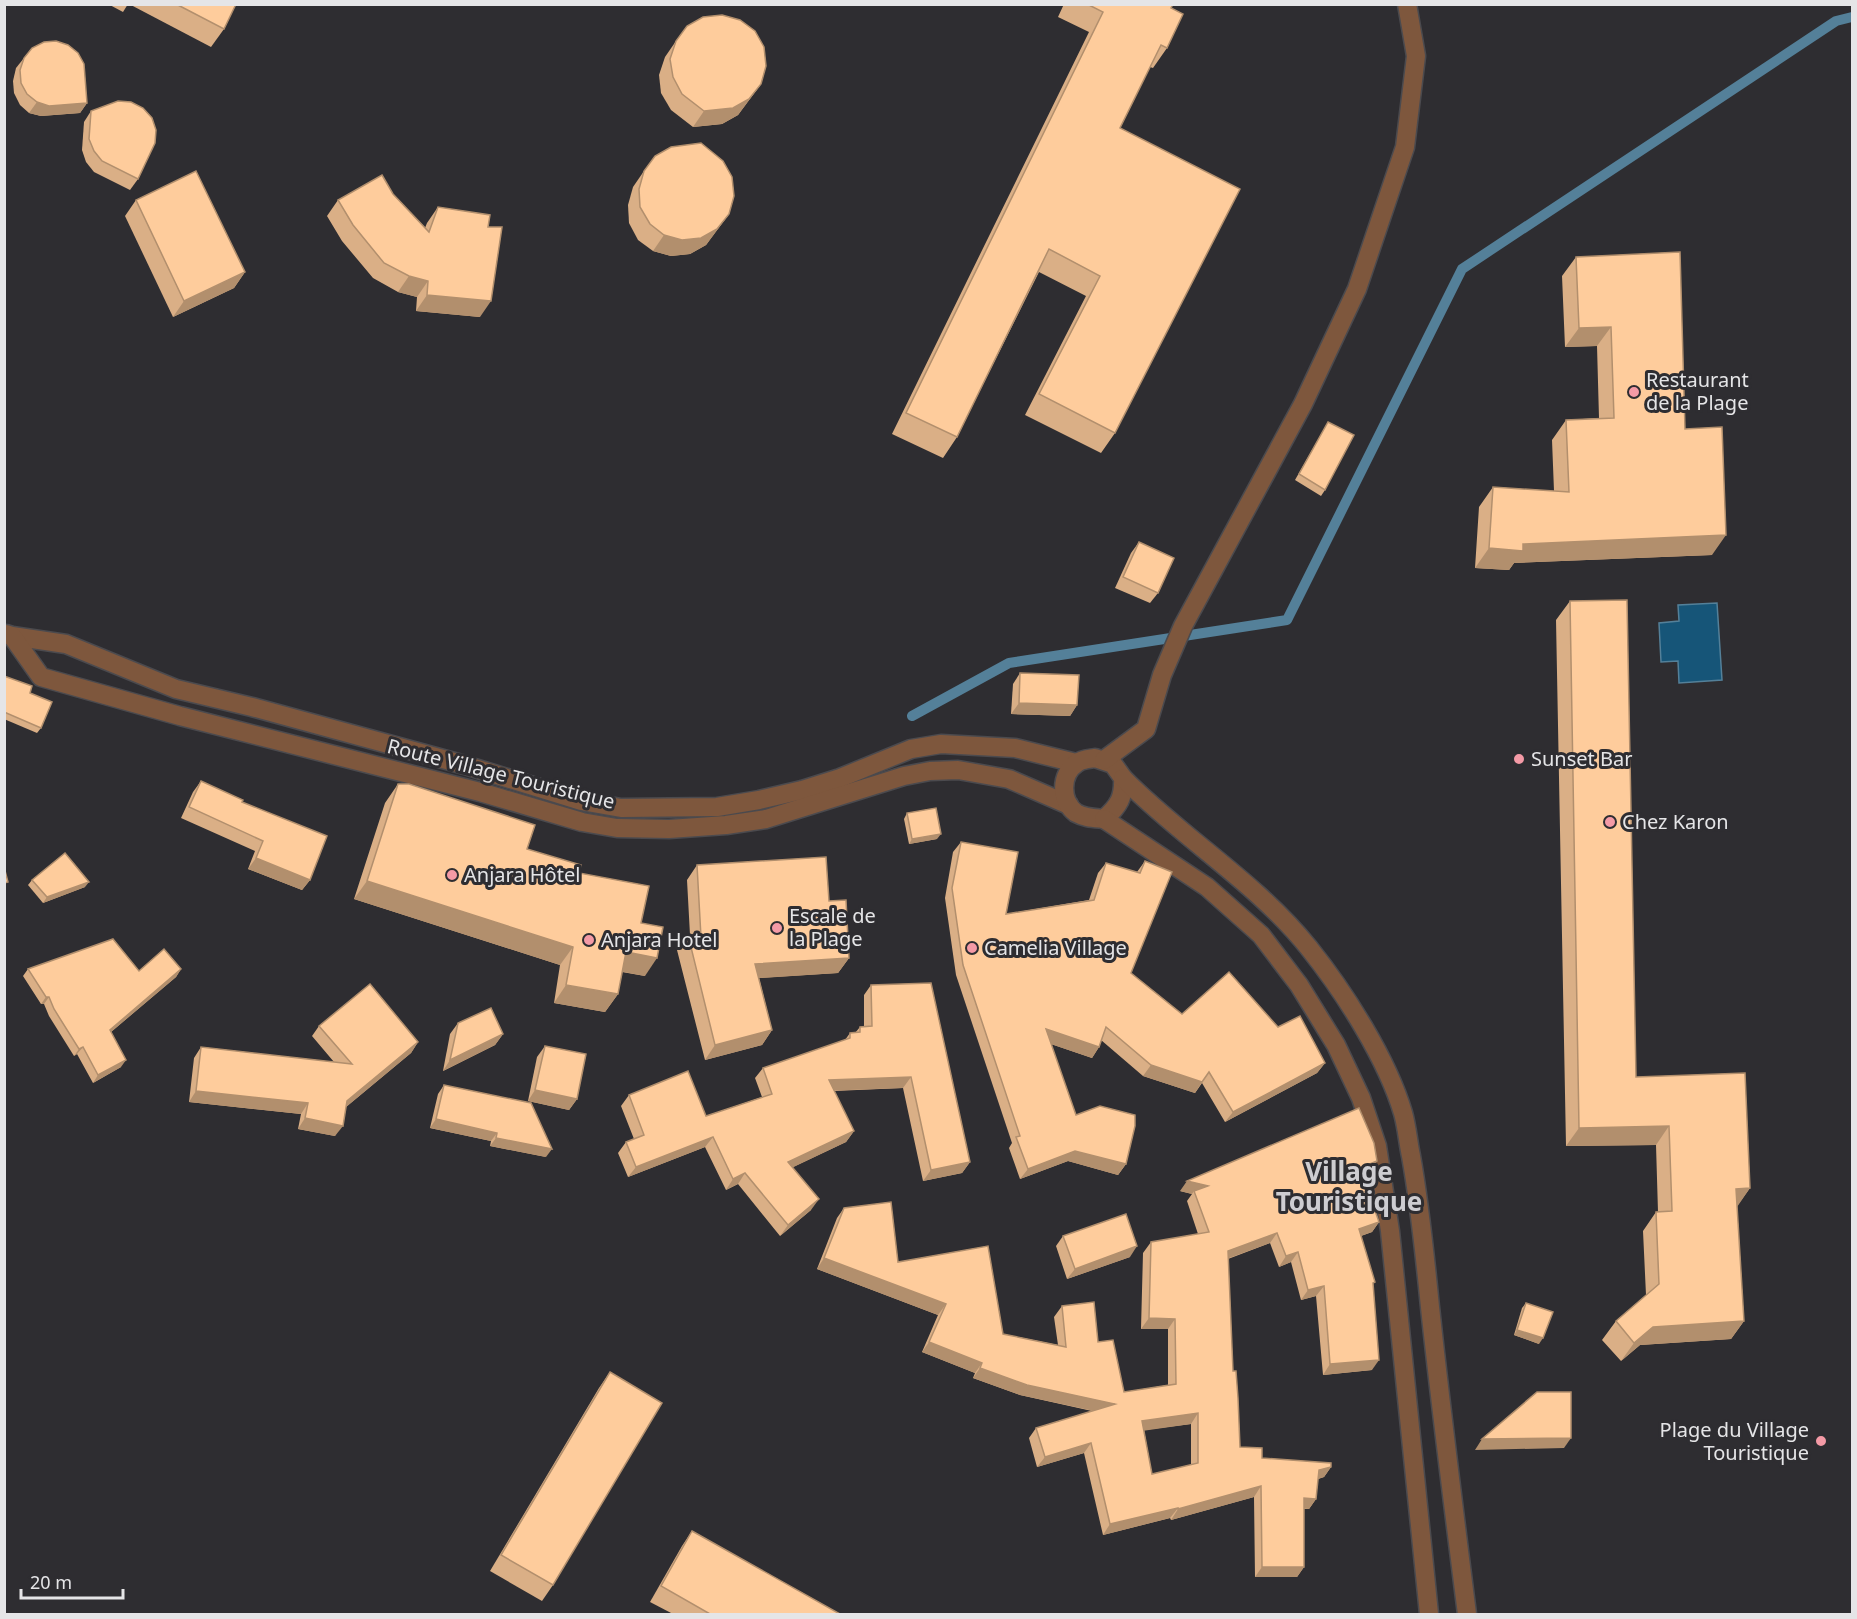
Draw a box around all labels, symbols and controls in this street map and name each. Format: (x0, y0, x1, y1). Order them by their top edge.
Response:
place label: Restaurant de la Plage (1646, 366, 1749, 416)
marker: Restaurant de la Plage (1627, 385, 1641, 399)
street label: Route Village Touristique (385, 732, 618, 815)
place label: Sunset Bar (1531, 745, 1632, 772)
marker: Sunset Bar (1512, 752, 1526, 766)
place label: Chez Karon (1622, 808, 1729, 835)
marker: Chez Karon (1603, 815, 1617, 829)
place label: Anjara Hôtel (464, 861, 580, 888)
marker: Anjara Hôtel (445, 868, 459, 882)
place label: Escale de la Plage (789, 902, 876, 952)
marker: Escale de la Plage (770, 921, 784, 935)
place label: Anjara Hotel (601, 926, 717, 953)
marker: Anjara Hotel (582, 933, 596, 947)
place label: Camelia Village (984, 934, 1127, 961)
marker: Camelia Village (965, 941, 979, 955)
district label: Village Touristique (1276, 1153, 1422, 1219)
place label: Plage du Village Touristique (1660, 1416, 1809, 1466)
marker: Plage du Village Touristique (1814, 1434, 1828, 1448)
scale bar (21, 1562, 123, 1600)
text: 20 m (30, 1570, 72, 1594)

